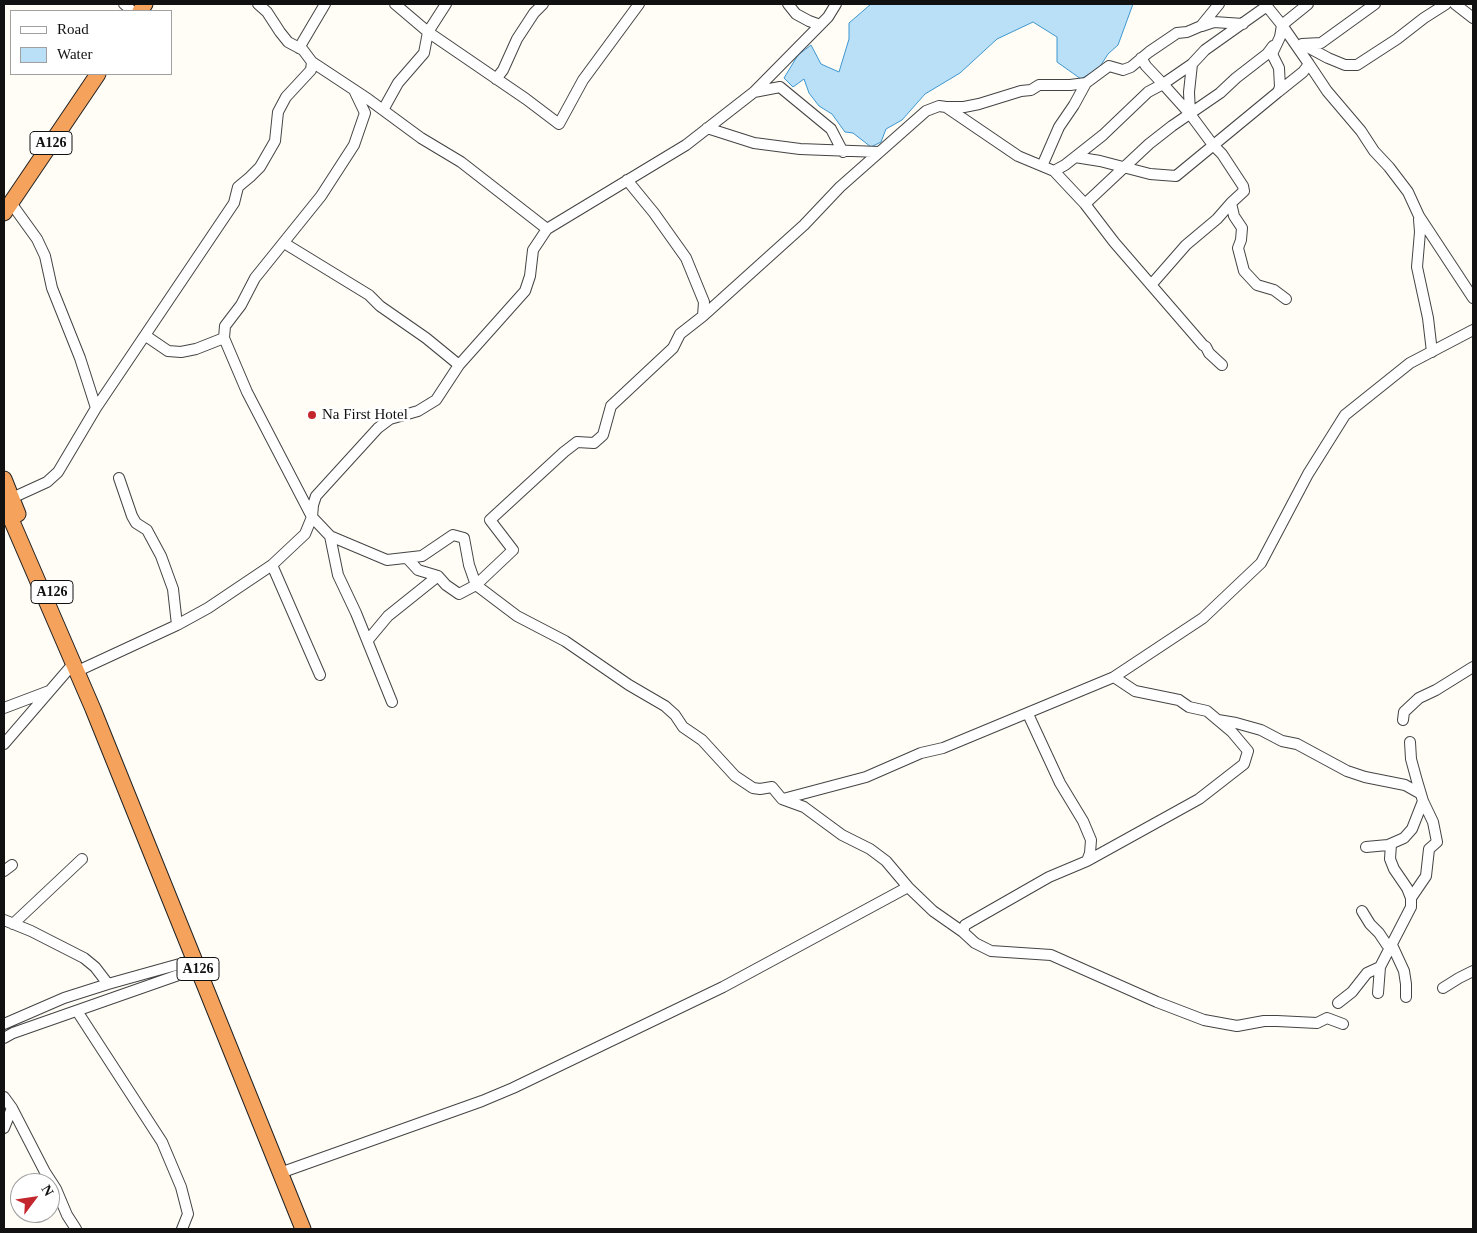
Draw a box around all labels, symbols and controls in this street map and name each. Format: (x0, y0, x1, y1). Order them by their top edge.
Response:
legend (10, 10, 172, 75)
text: Road (57, 21, 89, 37)
text: Water (57, 46, 92, 62)
road number: A126 (30, 132, 72, 154)
place label: Na First Hotel (322, 406, 408, 424)
marker: Na First Hotel (306, 409, 318, 421)
road number: A126 (31, 580, 73, 604)
road number: A126 (177, 958, 219, 981)
north arrow (10, 1173, 60, 1223)
text: N (38, 1182, 56, 1199)

